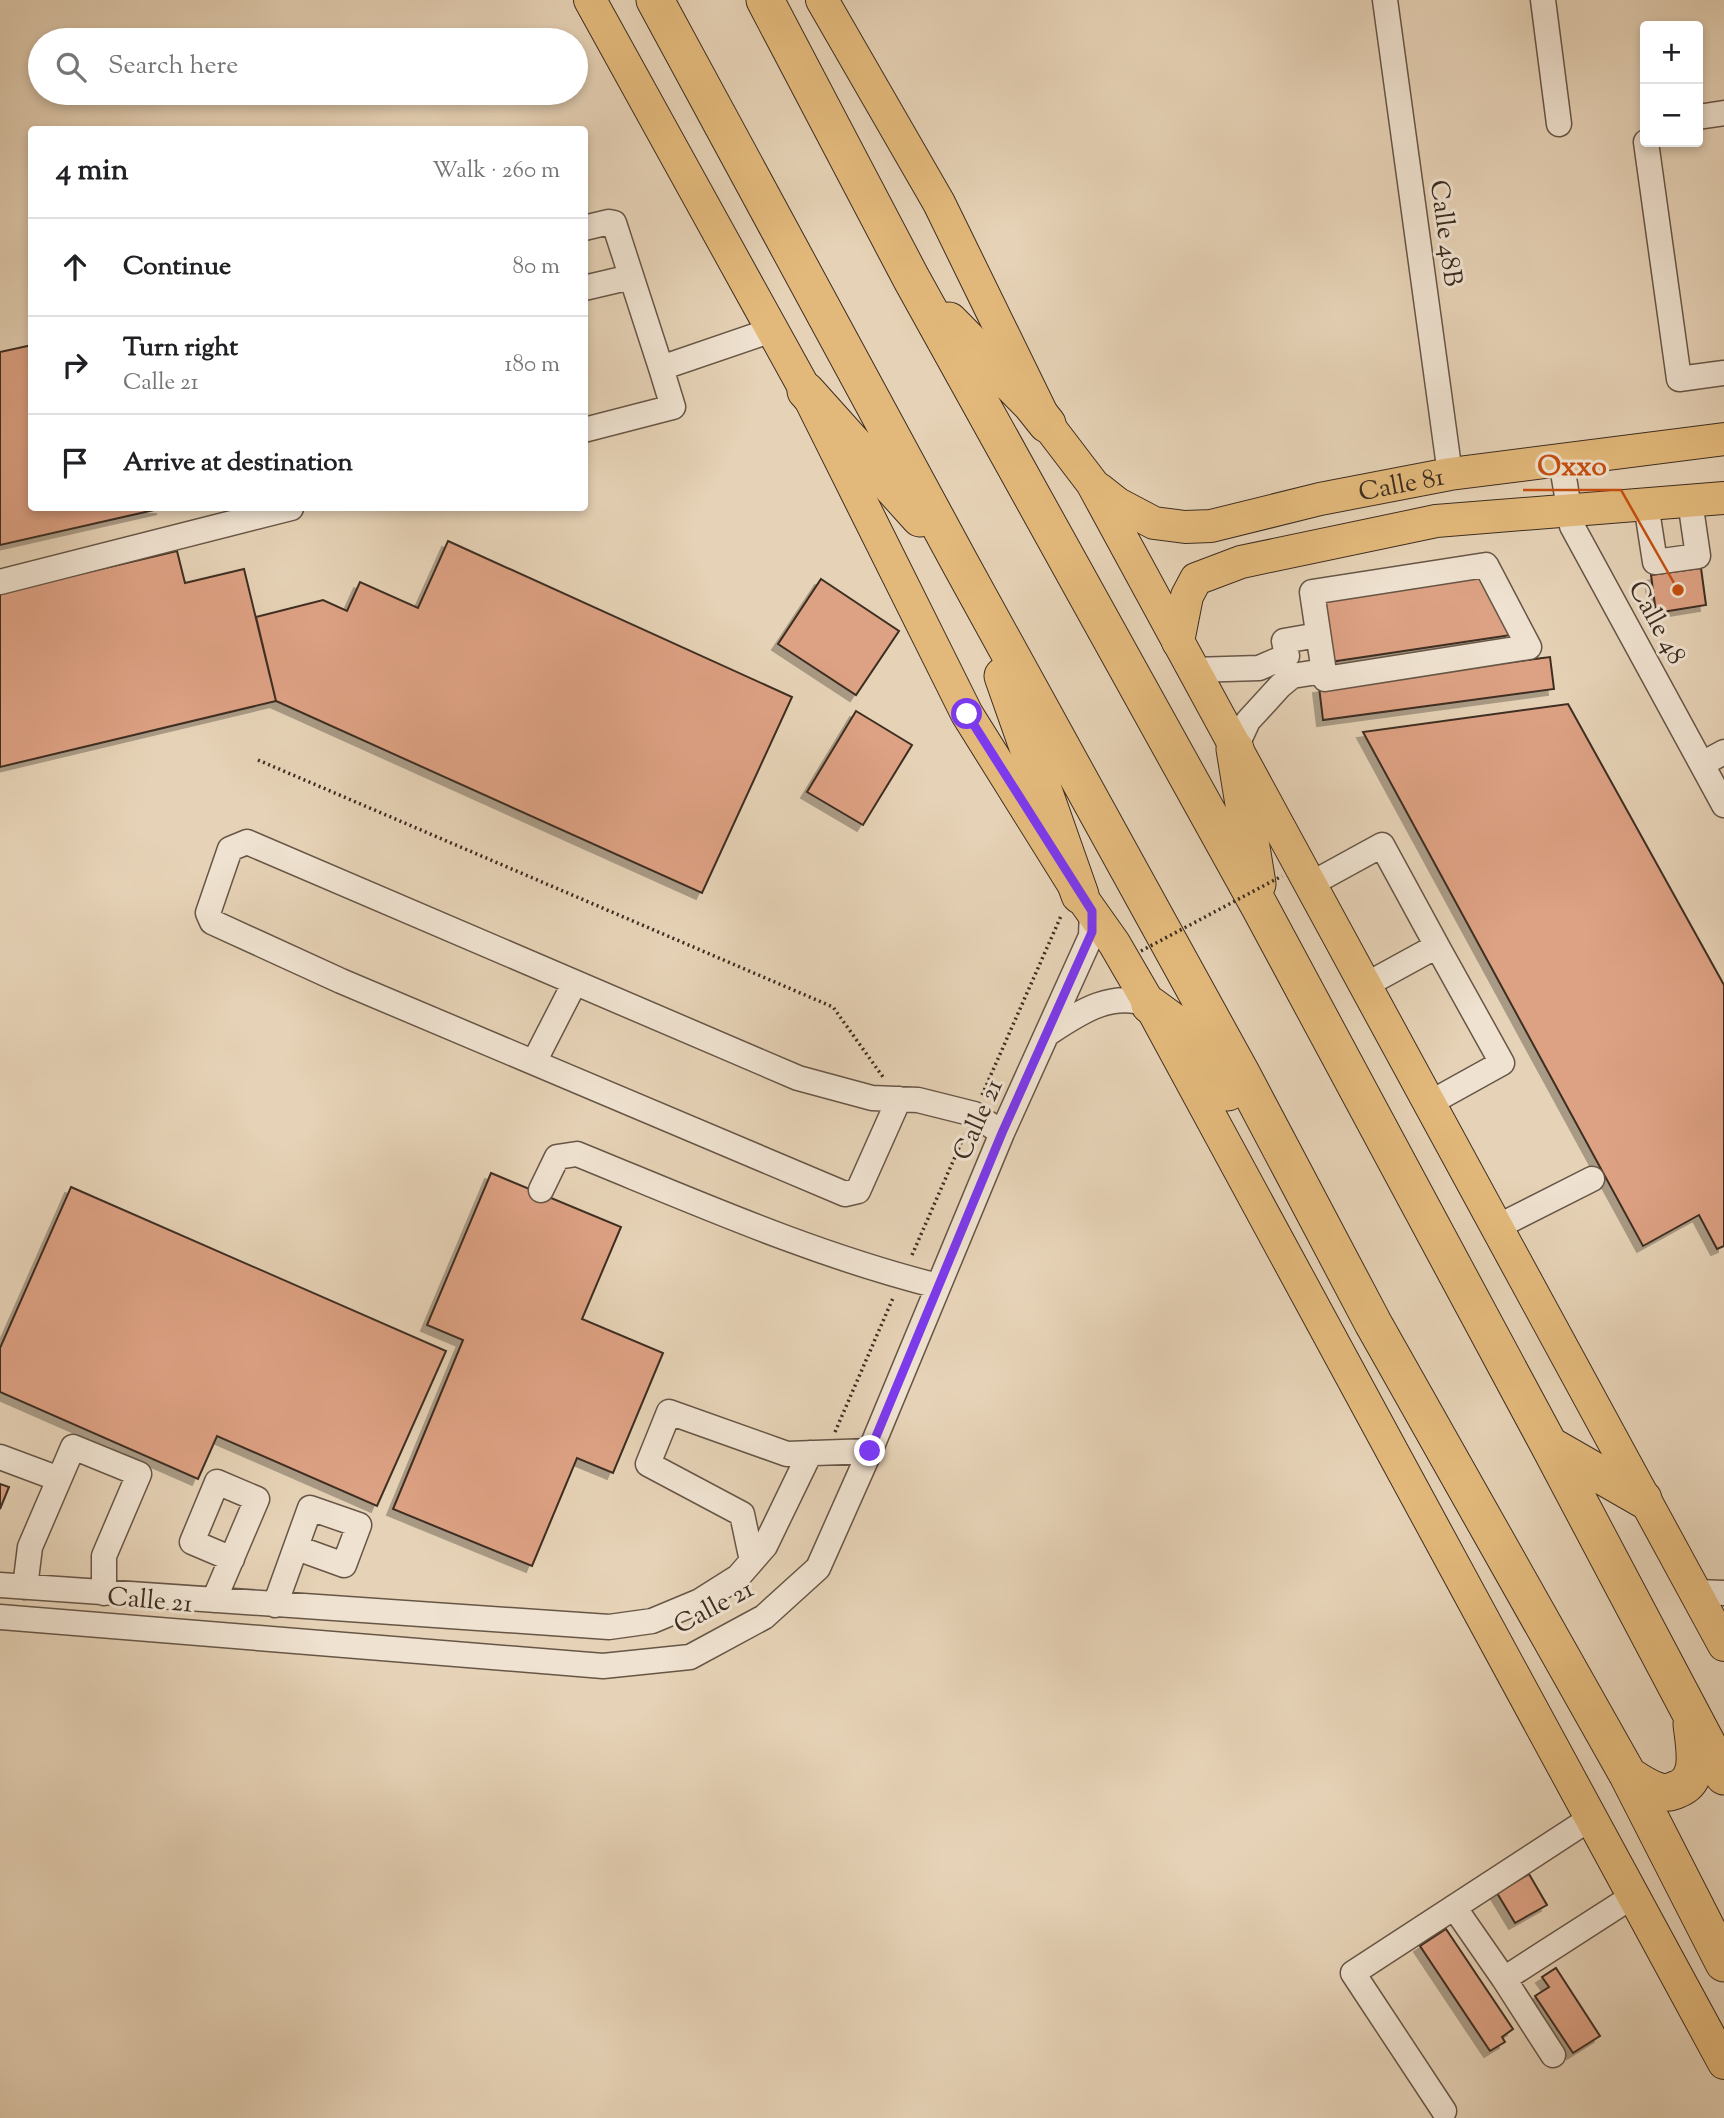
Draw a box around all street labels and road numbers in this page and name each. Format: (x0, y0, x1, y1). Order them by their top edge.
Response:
street label: Calle 48B (1419, 178, 1470, 289)
street label: Calle 81 (1356, 460, 1448, 512)
street label: Calle 48 (1618, 575, 1694, 672)
street label: Calle 21 (945, 1073, 1014, 1167)
street label: Calle 21 (668, 1572, 761, 1645)
street label: Calle 21 (106, 1579, 194, 1624)

